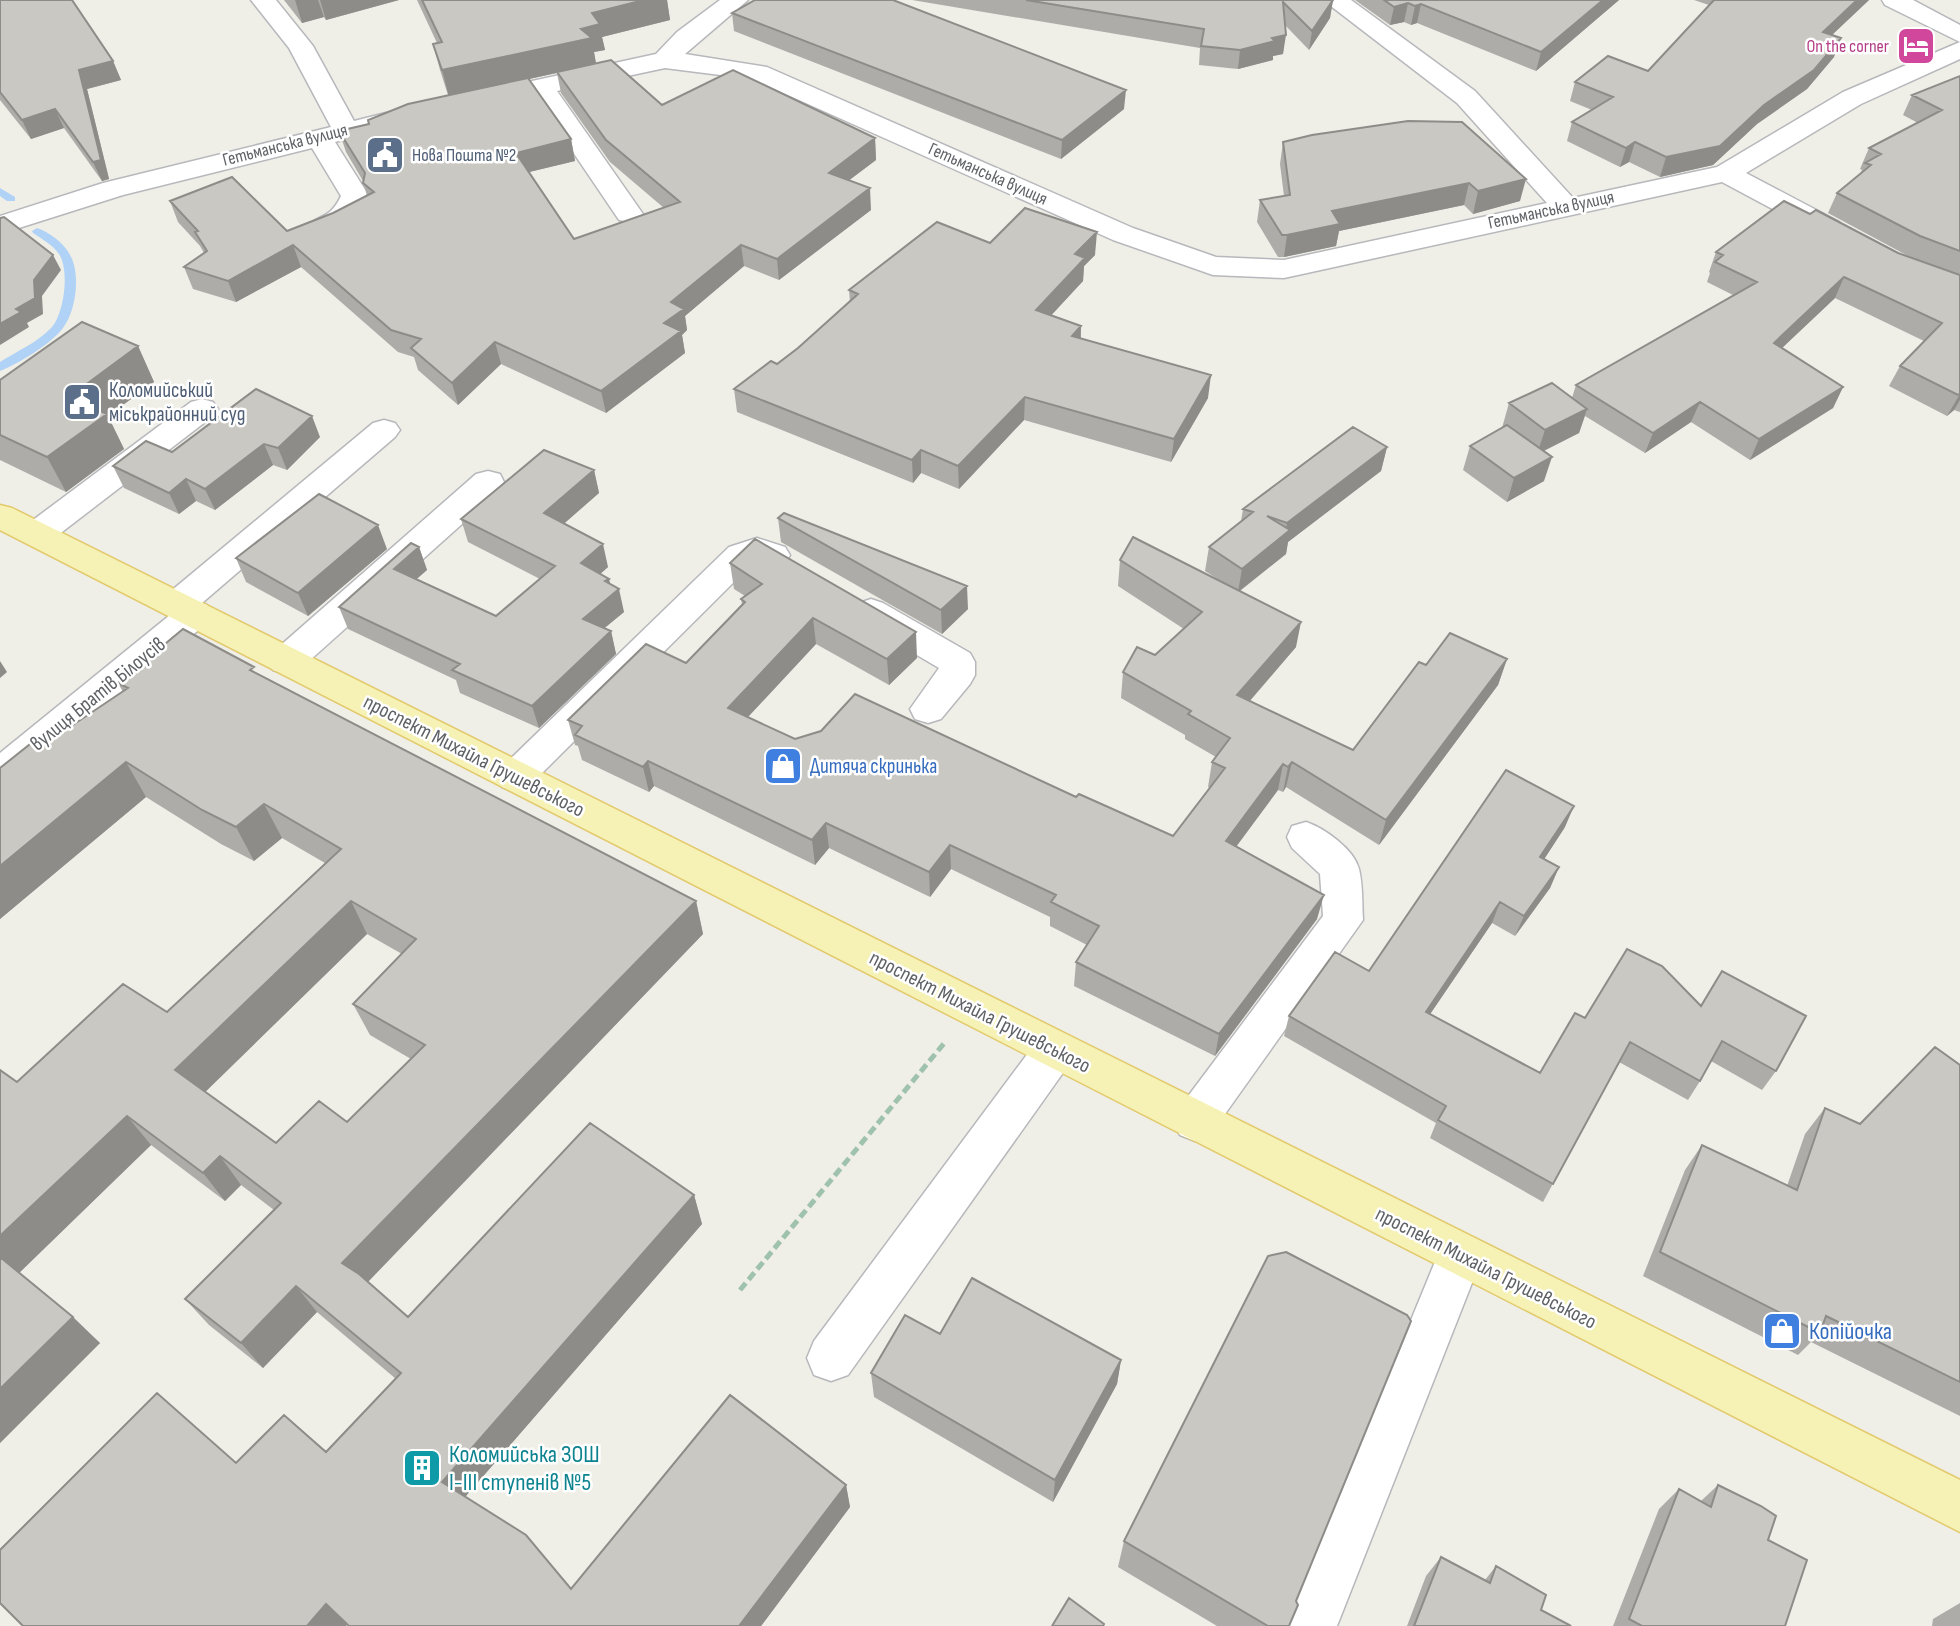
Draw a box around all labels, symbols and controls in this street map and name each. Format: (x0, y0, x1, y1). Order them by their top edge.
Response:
hotel icon: On the corner (1895, 25, 1937, 67)
place label: On the corner (1807, 36, 1889, 57)
street label: Гетьманська вулиця (220, 119, 350, 171)
public building icon: Нова Пошта №2 (364, 134, 406, 176)
street label: Гетьманська вулиця (925, 138, 1051, 210)
place label: Нова Пошта №2 (412, 145, 516, 166)
street label: Гетьманська вулиця (1486, 186, 1616, 234)
place label: Коломийський міськрайонний суд (109, 378, 245, 427)
public building icon: Коломийський міськрайонний суд (61, 381, 103, 423)
street label: вулиця Братів Білоусів (25, 632, 171, 756)
street label: проспект Михайла Грушевського (359, 689, 589, 823)
shop icon: Дитяча скринька (762, 745, 804, 787)
place label: Дитяча скринька (810, 754, 937, 779)
street label: проспект Михайла Грушевського (865, 945, 1095, 1079)
street label: проспект Михайла Грушевського (1371, 1201, 1601, 1335)
shop icon: Копійочка (1761, 1310, 1803, 1352)
place label: Копійочка (1809, 1317, 1892, 1346)
place label: Коломийська ЗОШ I-III ступенів №5 (449, 1440, 600, 1497)
building icon: Коломийська ЗОШ I-III ступенів №5 (401, 1447, 443, 1489)

